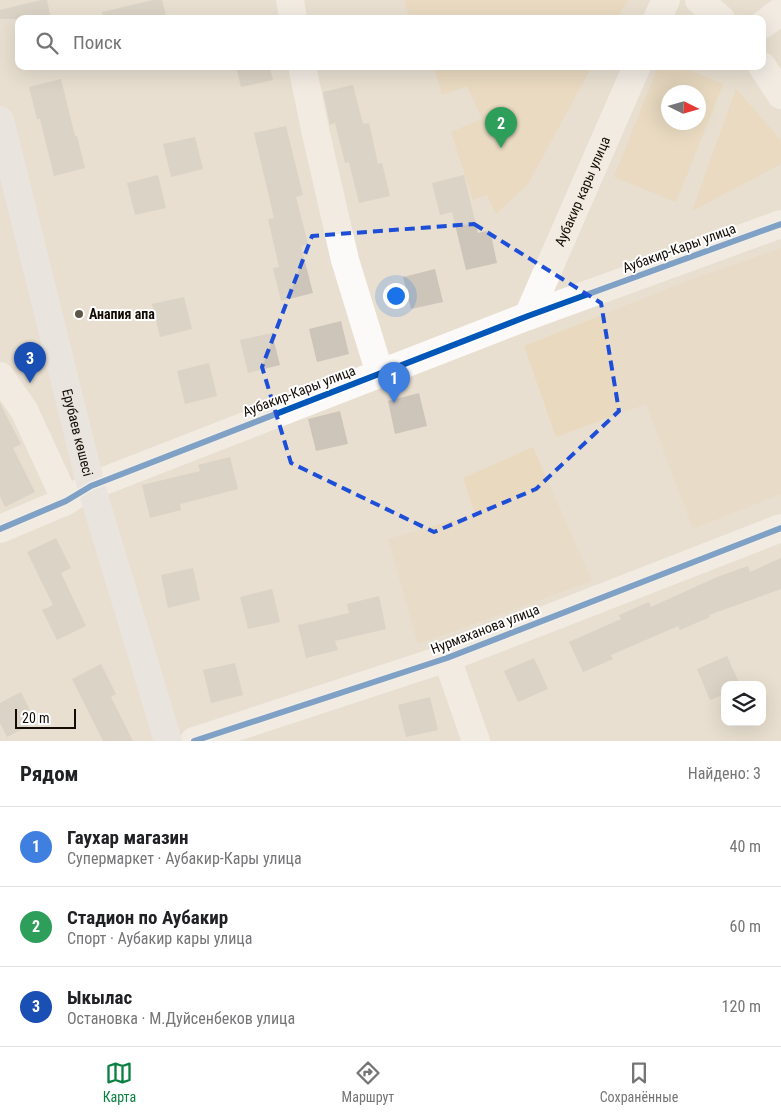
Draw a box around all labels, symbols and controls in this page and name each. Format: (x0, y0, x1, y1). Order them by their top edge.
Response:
search box (15, 15, 766, 70)
icon: search (33, 29, 61, 57)
text: Поиск (73, 31, 122, 54)
north arrow (661, 85, 706, 130)
pin: 2 (485, 107, 517, 148)
street label: Аубакир кары улица (551, 134, 613, 249)
street label: Аубакир-Кары улица (620, 220, 738, 276)
your location (383, 283, 409, 309)
place label: Анапия апа (89, 306, 155, 322)
marker: Анапия апа (73, 308, 85, 320)
pin: 3 (14, 342, 46, 383)
street label: Аубакир-Кары улица (240, 362, 358, 420)
pin: 1 (378, 362, 410, 403)
street label: Ерубаев көшесі (59, 387, 96, 478)
street label: Нурмаханова улица (428, 601, 542, 657)
map controls (721, 681, 766, 726)
button: layers (721, 681, 766, 726)
scale bar (15, 706, 76, 729)
text: 20 m (22, 710, 50, 726)
text: Рядом (20, 762, 79, 786)
text: Найдено: 3 (688, 764, 761, 783)
text: Гаухар магазин (67, 826, 189, 849)
text: 1 (32, 837, 40, 856)
text: 40 m (729, 837, 761, 856)
text: Супермаркет · Аубакир-Кары улица (67, 849, 302, 868)
text: Стадион по Аубакир (67, 906, 228, 929)
text: 2 (32, 917, 40, 936)
text: 60 m (729, 917, 761, 936)
text: Спорт · Аубакир кары улица (67, 929, 252, 948)
text: Ыкылас (67, 986, 132, 1009)
text: 3 (32, 997, 40, 1016)
text: 120 m (722, 997, 761, 1016)
text: Остановка · М.Дуйсенбеков улица (67, 1009, 295, 1028)
tab: Карта (103, 1059, 136, 1105)
tab: Маршрут (342, 1059, 394, 1105)
tab: Сохранённые (600, 1059, 678, 1105)

